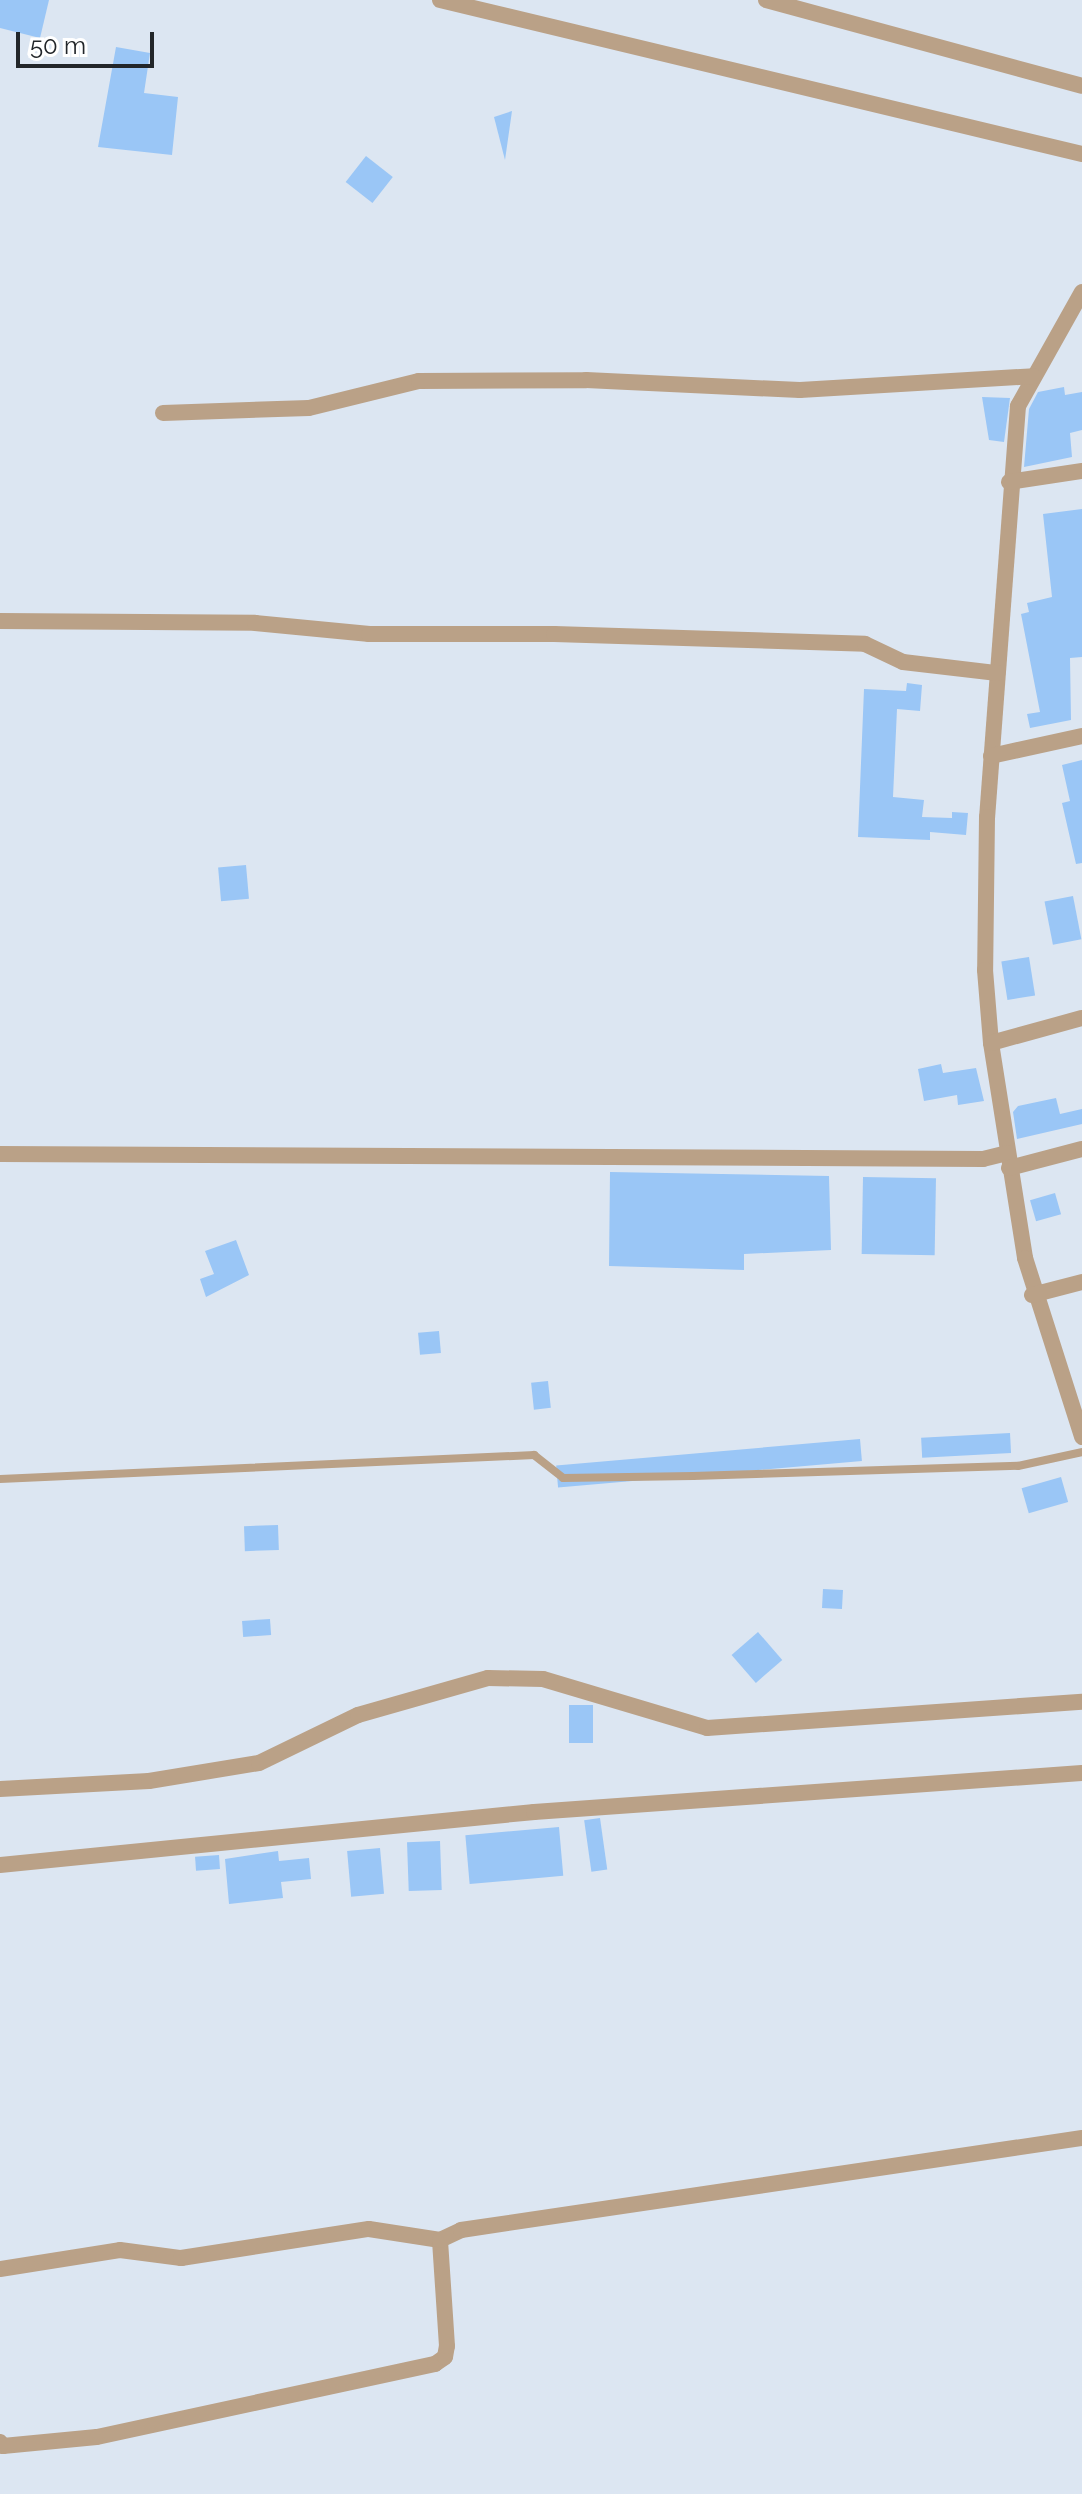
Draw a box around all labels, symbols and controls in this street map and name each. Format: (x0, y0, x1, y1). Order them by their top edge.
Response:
scale bar (20, 16, 158, 66)
text: 50 m (30, 31, 86, 60)

